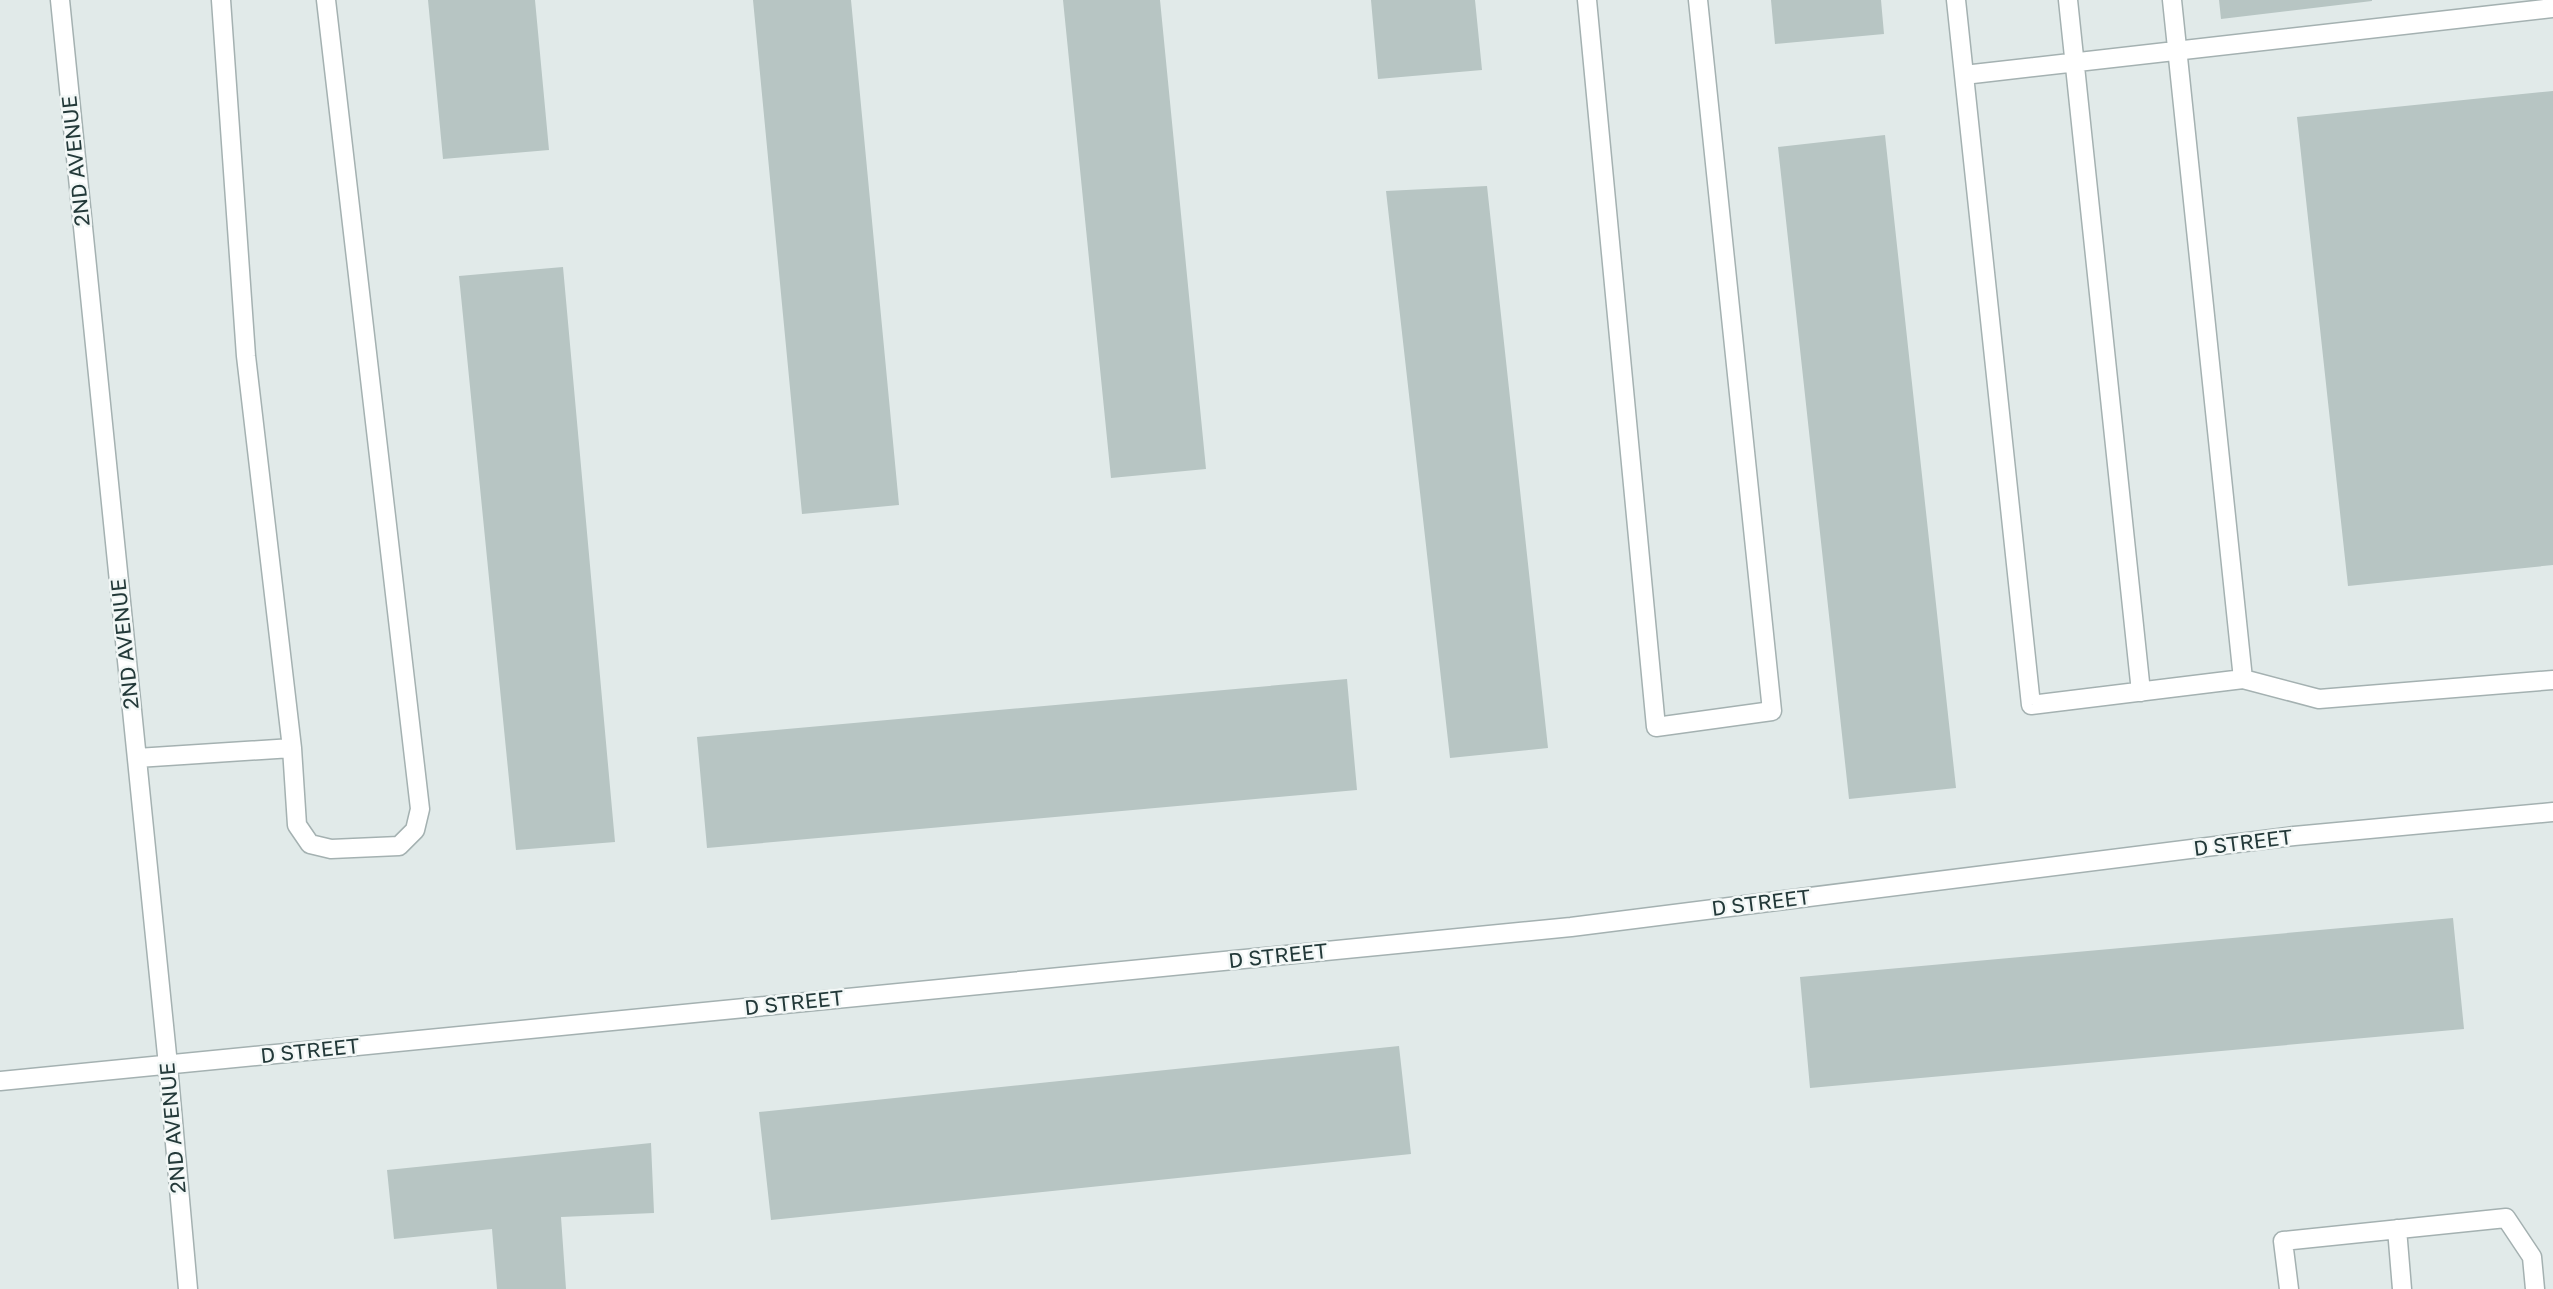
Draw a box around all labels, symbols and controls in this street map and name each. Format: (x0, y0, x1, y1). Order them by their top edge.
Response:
street label: 2ND AVENUE (55, 94, 95, 228)
street label: 2ND AVENUE (104, 577, 144, 711)
street label: D STREET (2192, 823, 2294, 861)
street label: D STREET (1710, 883, 1812, 921)
street label: D STREET (1227, 937, 1329, 973)
street label: D STREET (743, 984, 845, 1020)
street label: D STREET (259, 1032, 361, 1068)
street label: 2ND AVENUE (153, 1062, 191, 1195)

